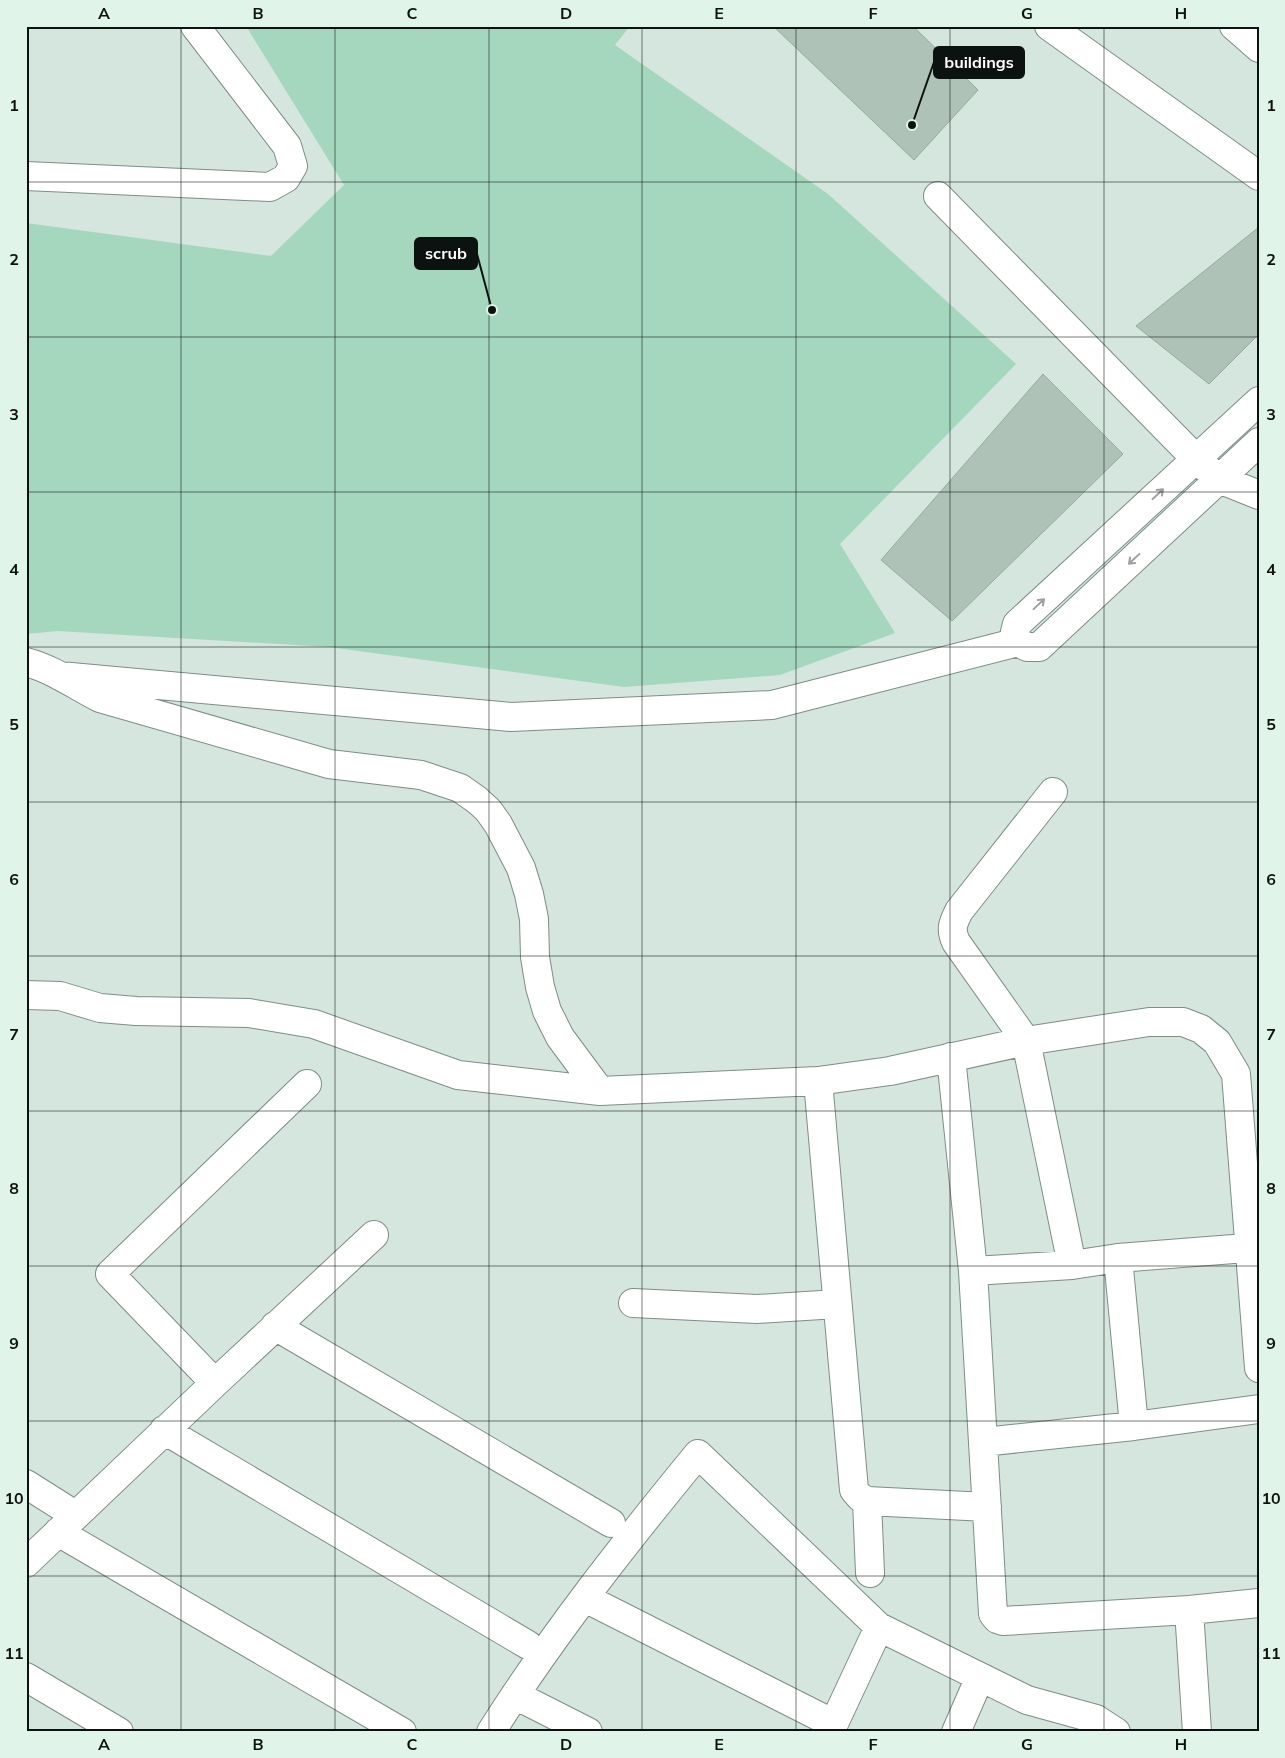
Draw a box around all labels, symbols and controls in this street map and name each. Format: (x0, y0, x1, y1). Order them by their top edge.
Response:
text: A (98, 3, 110, 23)
text: B (252, 3, 264, 23)
text: C (407, 3, 418, 23)
text: D (560, 3, 572, 23)
text: E (714, 3, 724, 23)
text: F (868, 3, 878, 23)
text: G (1021, 3, 1033, 23)
text: H (1175, 3, 1187, 23)
callout: buildings (934, 47, 1024, 78)
text: buildings (944, 52, 1014, 72)
text: 1 (9, 95, 19, 115)
text: 1 (1266, 95, 1276, 115)
callout: scrub (415, 238, 477, 269)
text: scrub (425, 243, 467, 263)
text: 2 (9, 249, 19, 269)
text: 2 (1266, 249, 1276, 269)
text: 3 (9, 404, 19, 424)
text: 3 (1266, 404, 1276, 424)
one-way arrow (1152, 488, 1165, 500)
one-way arrow (1127, 553, 1140, 565)
text: 4 (9, 559, 19, 579)
text: 4 (1266, 559, 1276, 579)
one-way arrow (1032, 598, 1045, 610)
text: 5 (9, 714, 19, 734)
text: 5 (1266, 714, 1276, 734)
text: 6 (9, 869, 19, 889)
text: 6 (1266, 869, 1276, 889)
text: 7 (9, 1024, 19, 1044)
text: 7 (1266, 1024, 1276, 1044)
text: 8 (9, 1178, 19, 1198)
text: 8 (1266, 1178, 1276, 1198)
text: 9 (9, 1333, 19, 1353)
text: 9 (1266, 1333, 1276, 1353)
text: 10 (4, 1488, 24, 1508)
text: 10 (1261, 1488, 1281, 1508)
text: 11 (4, 1643, 24, 1663)
text: 11 (1261, 1643, 1281, 1663)
text: A (98, 1734, 110, 1754)
text: B (252, 1734, 264, 1754)
text: C (407, 1734, 418, 1754)
text: D (560, 1734, 572, 1754)
text: E (714, 1734, 724, 1754)
text: F (868, 1734, 878, 1754)
text: G (1021, 1734, 1033, 1754)
text: H (1175, 1734, 1187, 1754)

